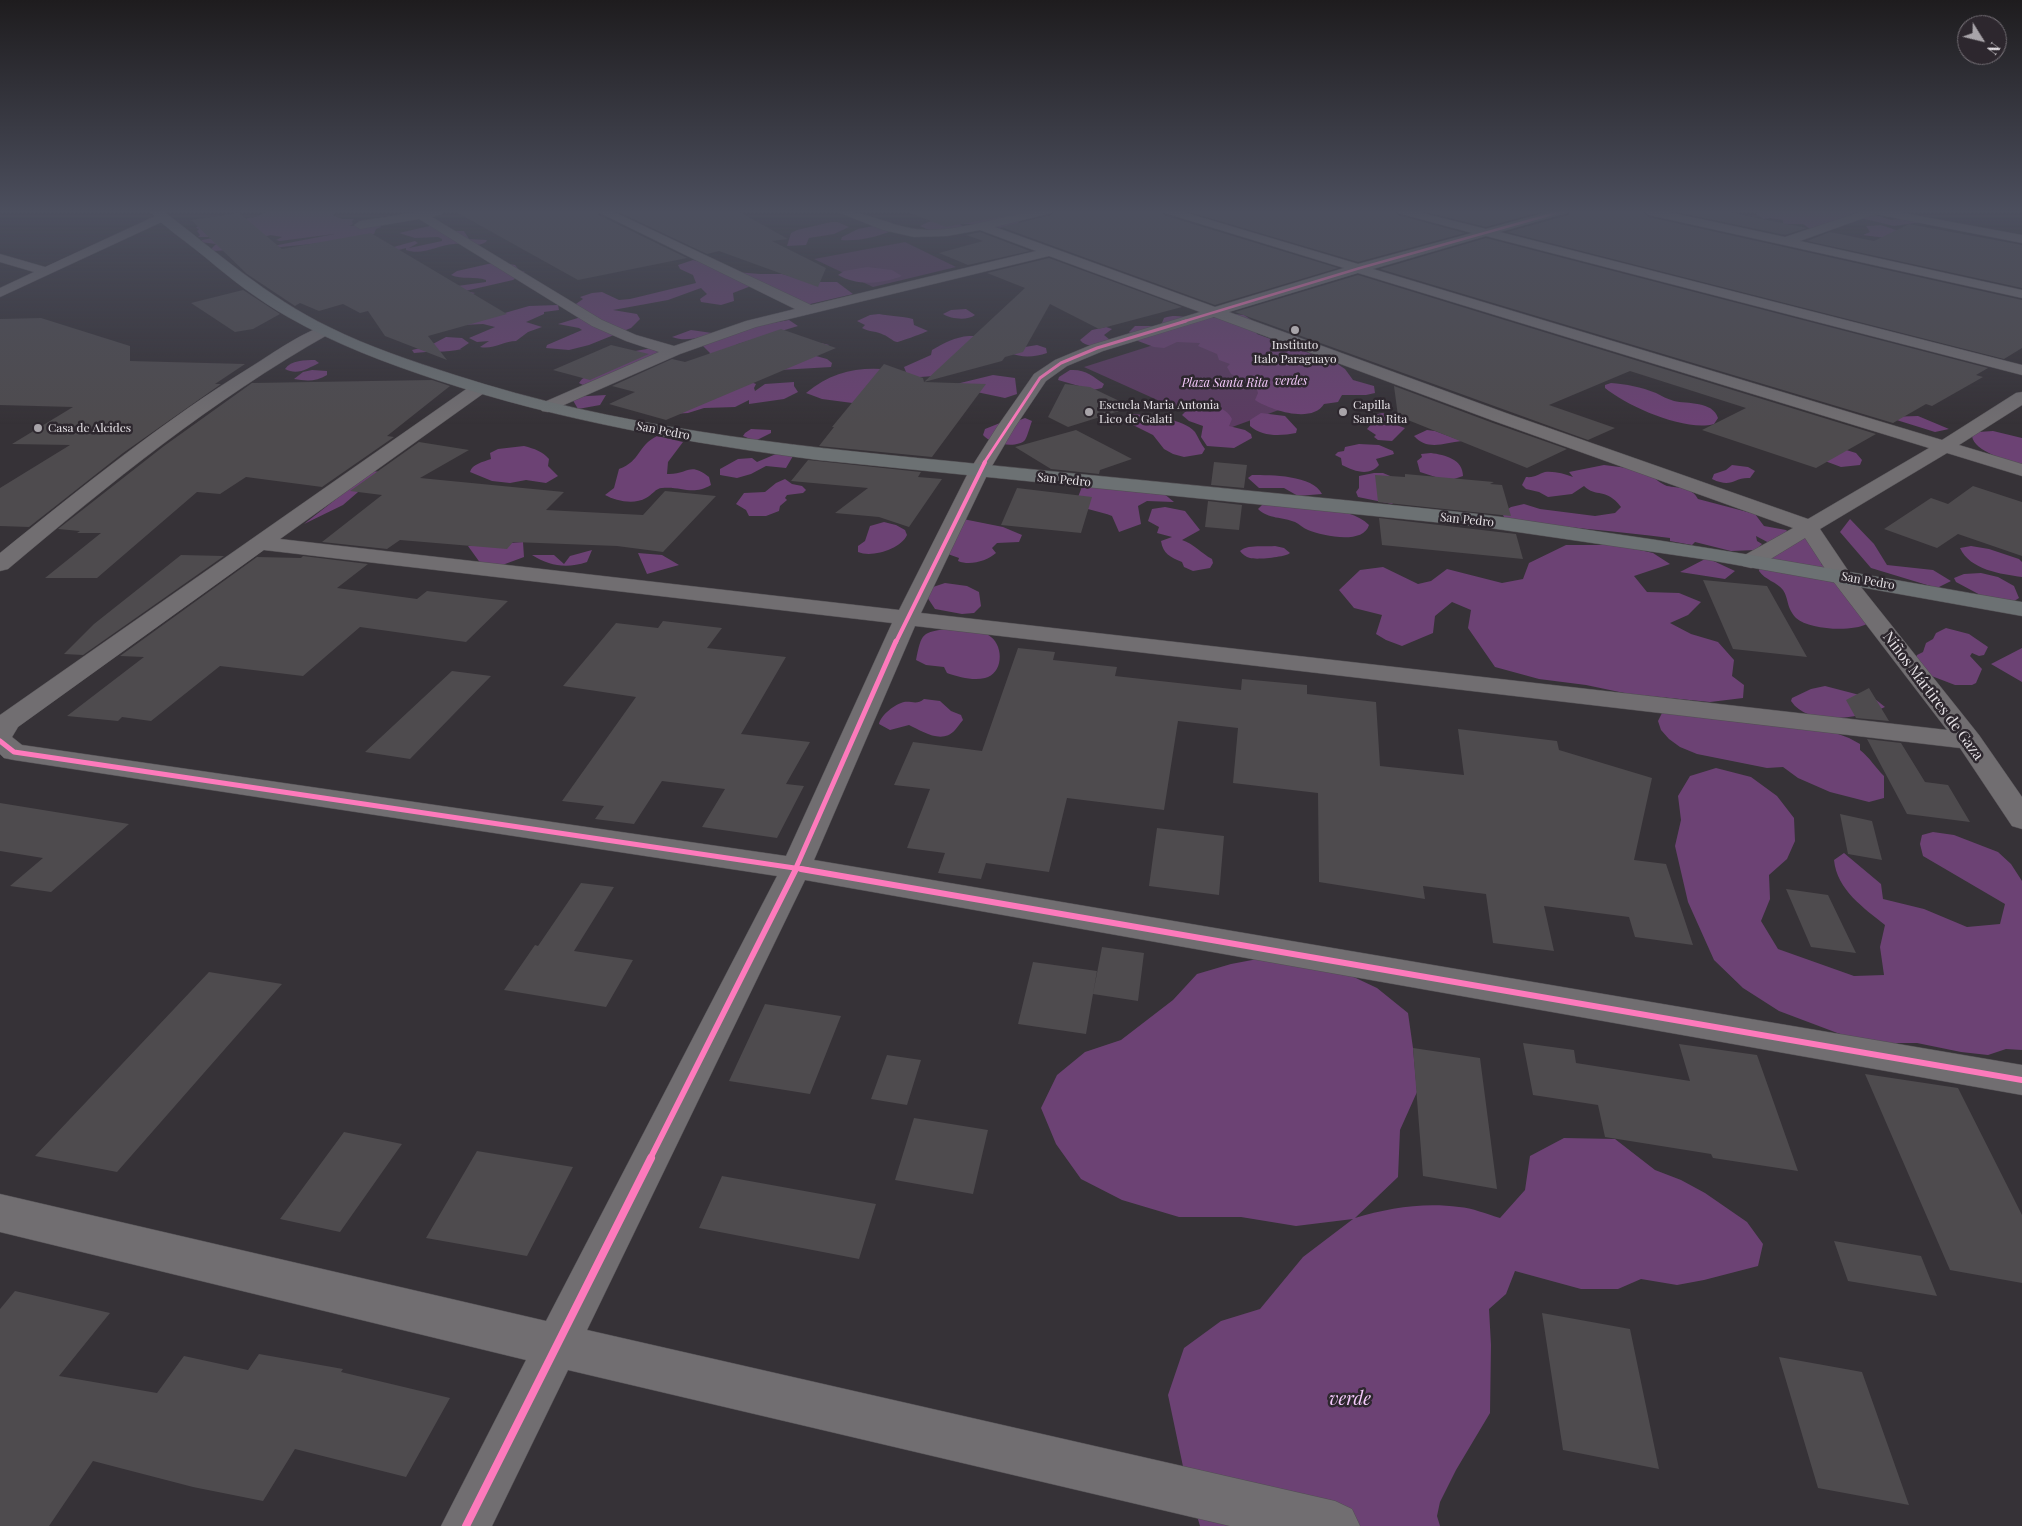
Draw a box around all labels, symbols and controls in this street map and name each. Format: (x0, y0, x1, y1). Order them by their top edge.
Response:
north arrow (1957, 15, 2007, 65)
text: N (1983, 39, 2004, 58)
marker: Instituto Italo Paraguayo (1289, 324, 1301, 336)
place label: Instituto Italo Paraguayo (1253, 338, 1337, 366)
park label: verdes (1275, 374, 1307, 388)
park label: Plaza Santa Rita (1182, 376, 1268, 390)
place label: Escuela Maria Antonia Lico de Galati (1099, 398, 1219, 426)
place label: Capilla Santa Rita (1353, 398, 1407, 426)
marker: Escuela Maria Antonia Lico de Galati (1083, 406, 1095, 418)
marker: Capilla Santa Rita (1337, 406, 1349, 418)
street label: San Pedro (635, 419, 691, 443)
place label: Casa de Alcides (48, 421, 131, 435)
marker: Casa de Alcides (32, 422, 44, 434)
street label: San Pedro (1036, 470, 1092, 490)
street label: San Pedro (1439, 510, 1495, 530)
street label: San Pedro (1840, 569, 1896, 593)
street label: Niños Mártires de Gaza (1879, 628, 1987, 764)
park label: verde (1329, 1388, 1371, 1410)

